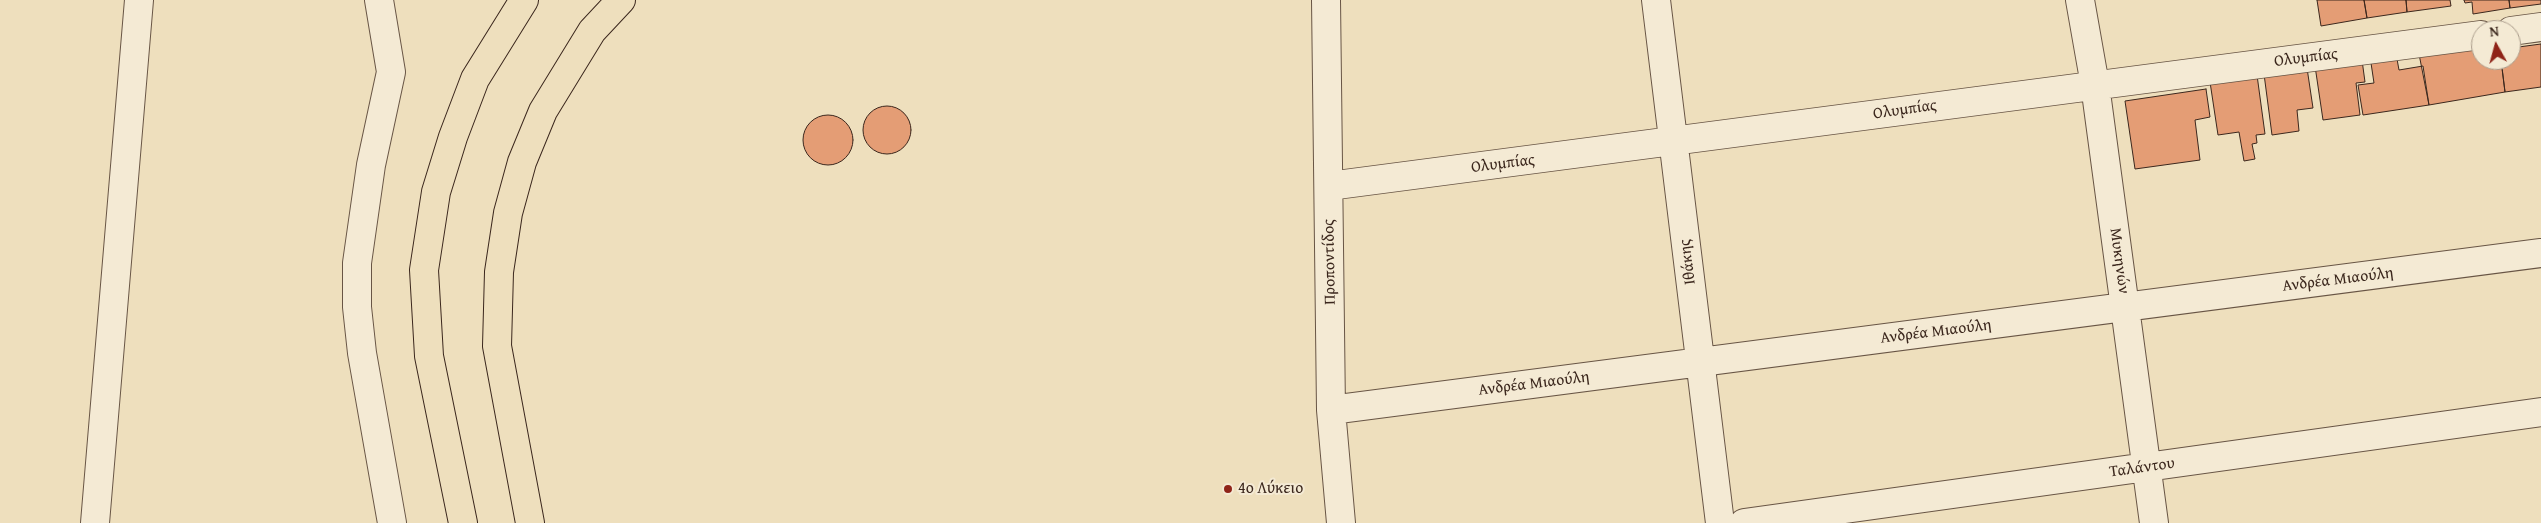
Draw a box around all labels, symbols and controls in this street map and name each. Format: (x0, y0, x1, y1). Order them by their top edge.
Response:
north arrow (2471, 20, 2521, 70)
text: N (2488, 21, 2500, 42)
street label: Ολυμπίας (2273, 45, 2339, 71)
street label: Ολυμπίας (1872, 96, 1938, 124)
street label: Ολυμπίας (1470, 151, 1536, 177)
street label: Προποντίδος (1320, 219, 1340, 305)
street label: Μυκηνών (2105, 227, 2133, 295)
street label: Ιθάκης (1676, 238, 1700, 286)
street label: Ανδρέα Μιαούλη (2281, 264, 2395, 296)
street label: Ανδρέα Μιαούλη (1879, 316, 1993, 348)
street label: Ανδρέα Μιαούλη (1477, 368, 1591, 400)
street label: Ταλάντου (2108, 454, 2176, 482)
place label: 4ο Λύκειο (1238, 479, 1303, 499)
marker: 4ο Λύκειο (1222, 483, 1234, 495)

